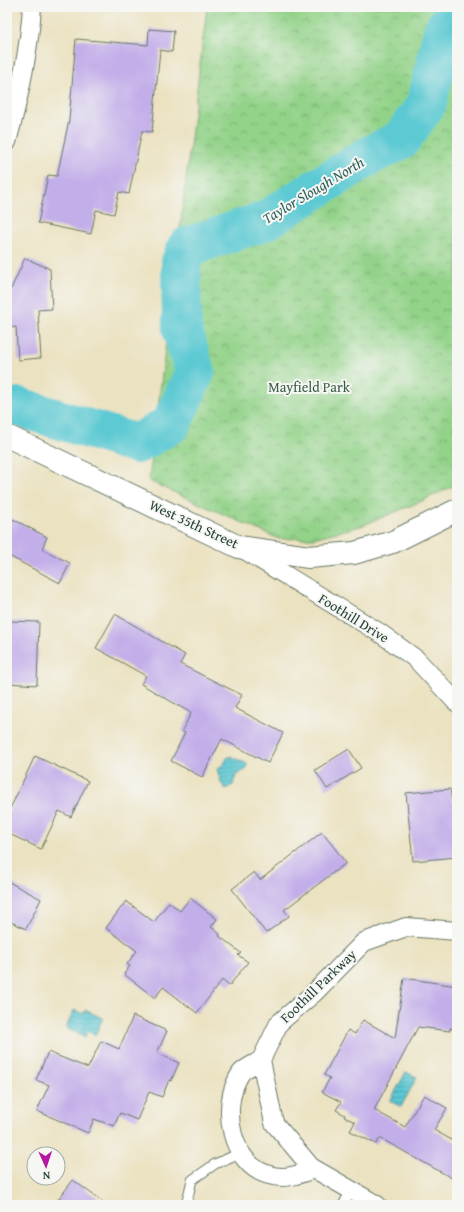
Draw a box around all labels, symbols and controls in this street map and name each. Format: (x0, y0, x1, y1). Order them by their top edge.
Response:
water label: Taylor Slough North (258, 151, 368, 229)
park label: Mayfield Park (268, 377, 351, 397)
street label: West 35th Street (146, 495, 242, 553)
street label: Foothill Drive (315, 588, 393, 648)
street label: Foothill Parkway (276, 945, 360, 1027)
north arrow (26, 1146, 66, 1186)
text: N (42, 1168, 51, 1184)

